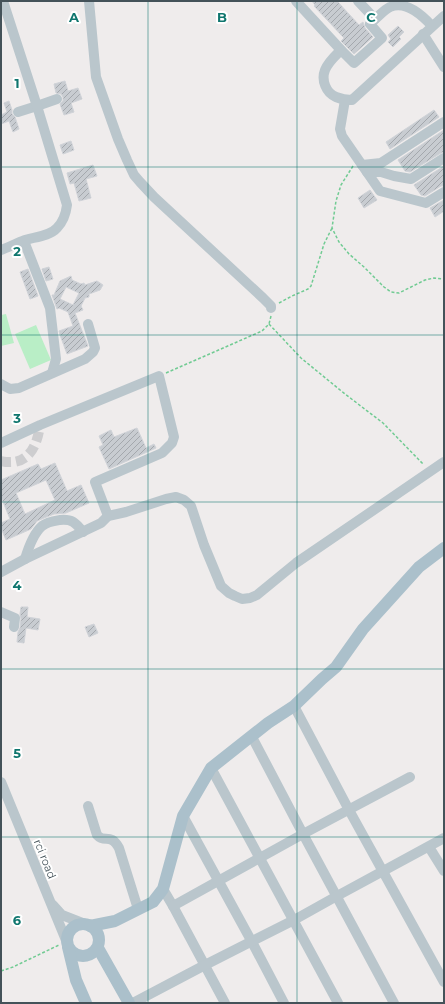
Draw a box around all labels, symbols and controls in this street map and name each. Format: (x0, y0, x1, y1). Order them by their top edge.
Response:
text: A (68, 9, 80, 25)
text: B (217, 9, 227, 25)
text: C (366, 9, 376, 25)
text: 1 (14, 75, 20, 91)
text: 2 (13, 243, 21, 259)
text: 3 (12, 410, 21, 426)
text: 4 (13, 577, 22, 593)
text: 5 (13, 745, 21, 761)
street label: rci road (31, 837, 59, 881)
text: 6 (13, 912, 22, 928)

